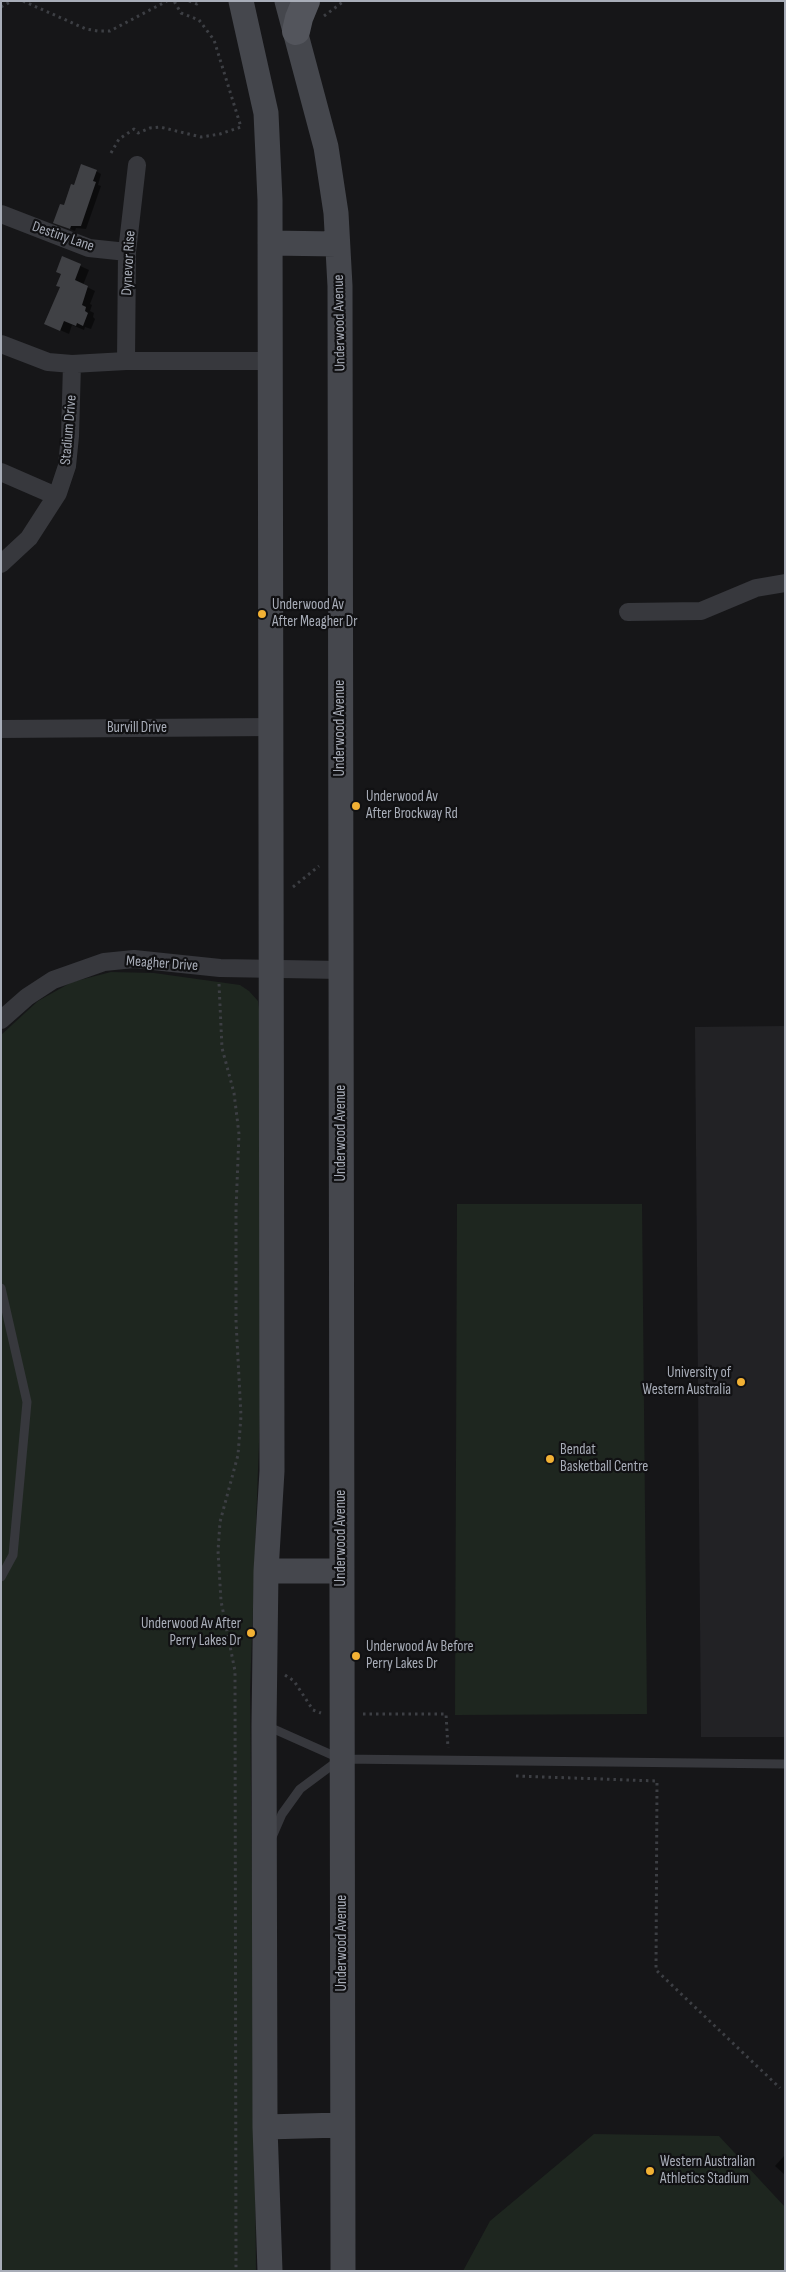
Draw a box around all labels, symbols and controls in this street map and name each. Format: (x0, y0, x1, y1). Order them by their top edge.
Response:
street label: Destiny Lane (30, 218, 96, 256)
street label: Dynevor Rise (118, 230, 140, 296)
street label: Underwood Avenue (330, 274, 350, 372)
street label: Stadium Drive (57, 394, 81, 466)
place label: Underwood Av After Meagher Dr (272, 596, 357, 631)
marker: Underwood Av After Meagher Dr (256, 608, 268, 620)
street label: Underwood Avenue (331, 680, 349, 776)
street label: Burvill Drive (107, 719, 167, 737)
place label: Underwood Av After Brockway Rd (366, 788, 458, 823)
marker: Underwood Av After Brockway Rd (350, 800, 362, 812)
street label: Meagher Drive (125, 953, 199, 975)
street label: Underwood Avenue (332, 1085, 350, 1181)
place label: University of Western Australia (642, 1364, 731, 1399)
marker: University of Western Australia (735, 1376, 747, 1388)
place label: Bendat Basketball Centre (560, 1441, 648, 1476)
marker: Bendat Basketball Centre (544, 1453, 556, 1465)
street label: Underwood Avenue (332, 1490, 350, 1586)
place label: Underwood Av After Perry Lakes Dr (141, 1615, 241, 1650)
marker: Underwood Av After Perry Lakes Dr (245, 1627, 257, 1639)
place label: Underwood Av Before Perry Lakes Dr (366, 1638, 474, 1673)
marker: Underwood Av Before Perry Lakes Dr (350, 1650, 362, 1662)
street label: Underwood Avenue (333, 1895, 351, 1991)
place label: Western Australian Athletics Stadium (660, 2153, 755, 2188)
marker: Western Australian Athletics Stadium (644, 2165, 656, 2177)

